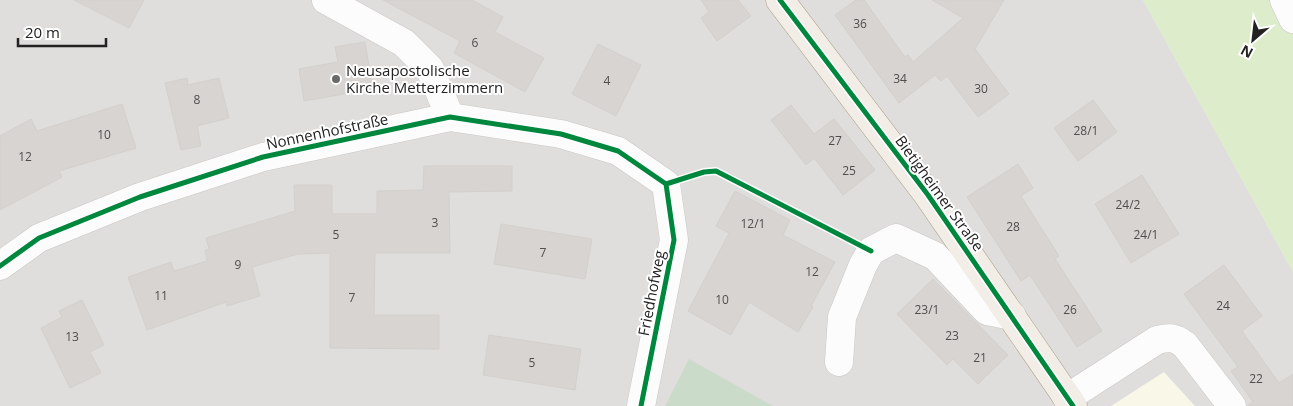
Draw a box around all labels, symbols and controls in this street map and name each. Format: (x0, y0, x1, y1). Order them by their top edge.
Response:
scale bar (18, 15, 105, 47)
house number: 36 (853, 15, 867, 32)
north arrow (1228, 15, 1278, 65)
text: 20 m (25, 22, 60, 42)
house number: 6 (472, 34, 479, 51)
text: N (1237, 41, 1256, 63)
place label: Neusapostolische Kirche Metterzimmern (346, 60, 503, 97)
house number: 34 (893, 70, 907, 87)
house number: 4 (604, 72, 611, 89)
marker: Neusapostolische Kirche Metterzimmern (330, 73, 342, 85)
house number: 30 (974, 80, 988, 97)
house number: 8 (194, 91, 201, 108)
street label: Nonnenhofstraße (264, 108, 390, 154)
house number: 28/1 (1074, 122, 1098, 139)
house number: 10 (97, 126, 111, 143)
street label: Bietigheimer Straße (891, 131, 989, 255)
house number: 27 (828, 132, 842, 149)
house number: 12 (18, 148, 32, 165)
house number: 25 (842, 162, 856, 179)
house number: 24/2 (1116, 196, 1141, 213)
house number: 3 (432, 214, 439, 231)
house number: 12/1 (741, 215, 765, 232)
house number: 28 (1006, 218, 1020, 235)
house number: 5 (333, 226, 340, 243)
house number: 24/1 (1134, 226, 1158, 243)
house number: 7 (540, 244, 547, 261)
street label: Friedhofweg (633, 249, 669, 337)
house number: 9 (235, 256, 242, 273)
house number: 12 (805, 263, 819, 280)
house number: 11 (154, 287, 168, 304)
house number: 7 (349, 289, 356, 306)
house number: 10 (715, 291, 729, 308)
house number: 24 (1216, 297, 1230, 314)
house number: 23/1 (915, 301, 939, 318)
house number: 26 (1063, 301, 1077, 318)
house number: 23 (945, 327, 959, 344)
house number: 13 (65, 328, 79, 345)
house number: 21 (973, 349, 987, 366)
house number: 5 (529, 354, 536, 371)
house number: 22 (1249, 370, 1263, 387)

